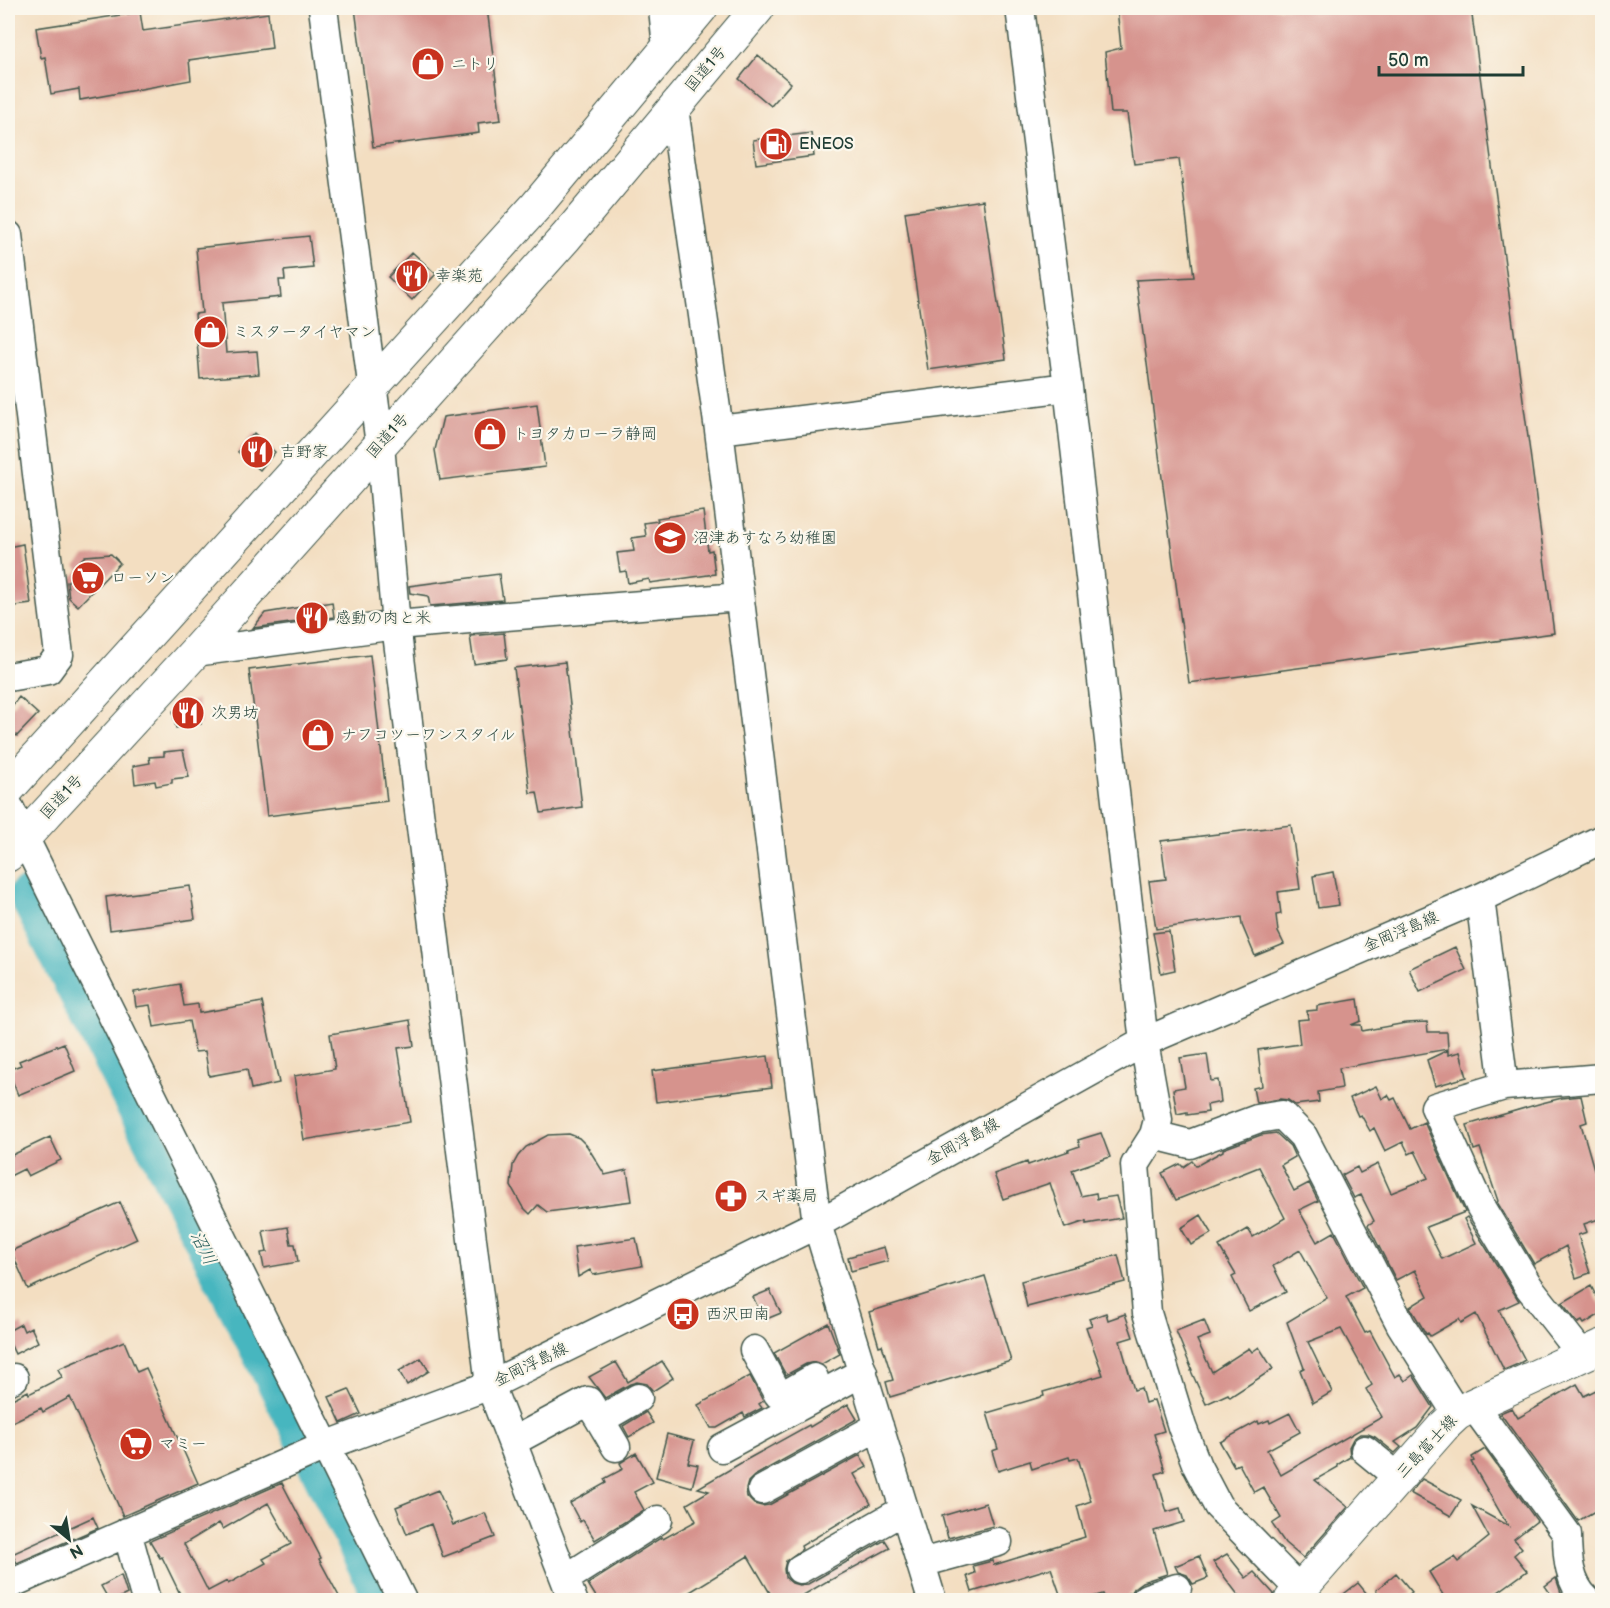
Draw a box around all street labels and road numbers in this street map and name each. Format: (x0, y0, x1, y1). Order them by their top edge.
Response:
street label: 国道1号 (681, 42, 731, 96)
street label: 国道1号 (363, 410, 413, 462)
street label: 国道1号 (37, 771, 87, 823)
street label: 金岡浮島線 (1360, 908, 1442, 956)
street label: 金岡浮島線 (923, 1114, 1003, 1170)
street label: 金岡浮島線 (491, 1339, 571, 1391)
street label: 三島富士線 (1393, 1411, 1461, 1483)

